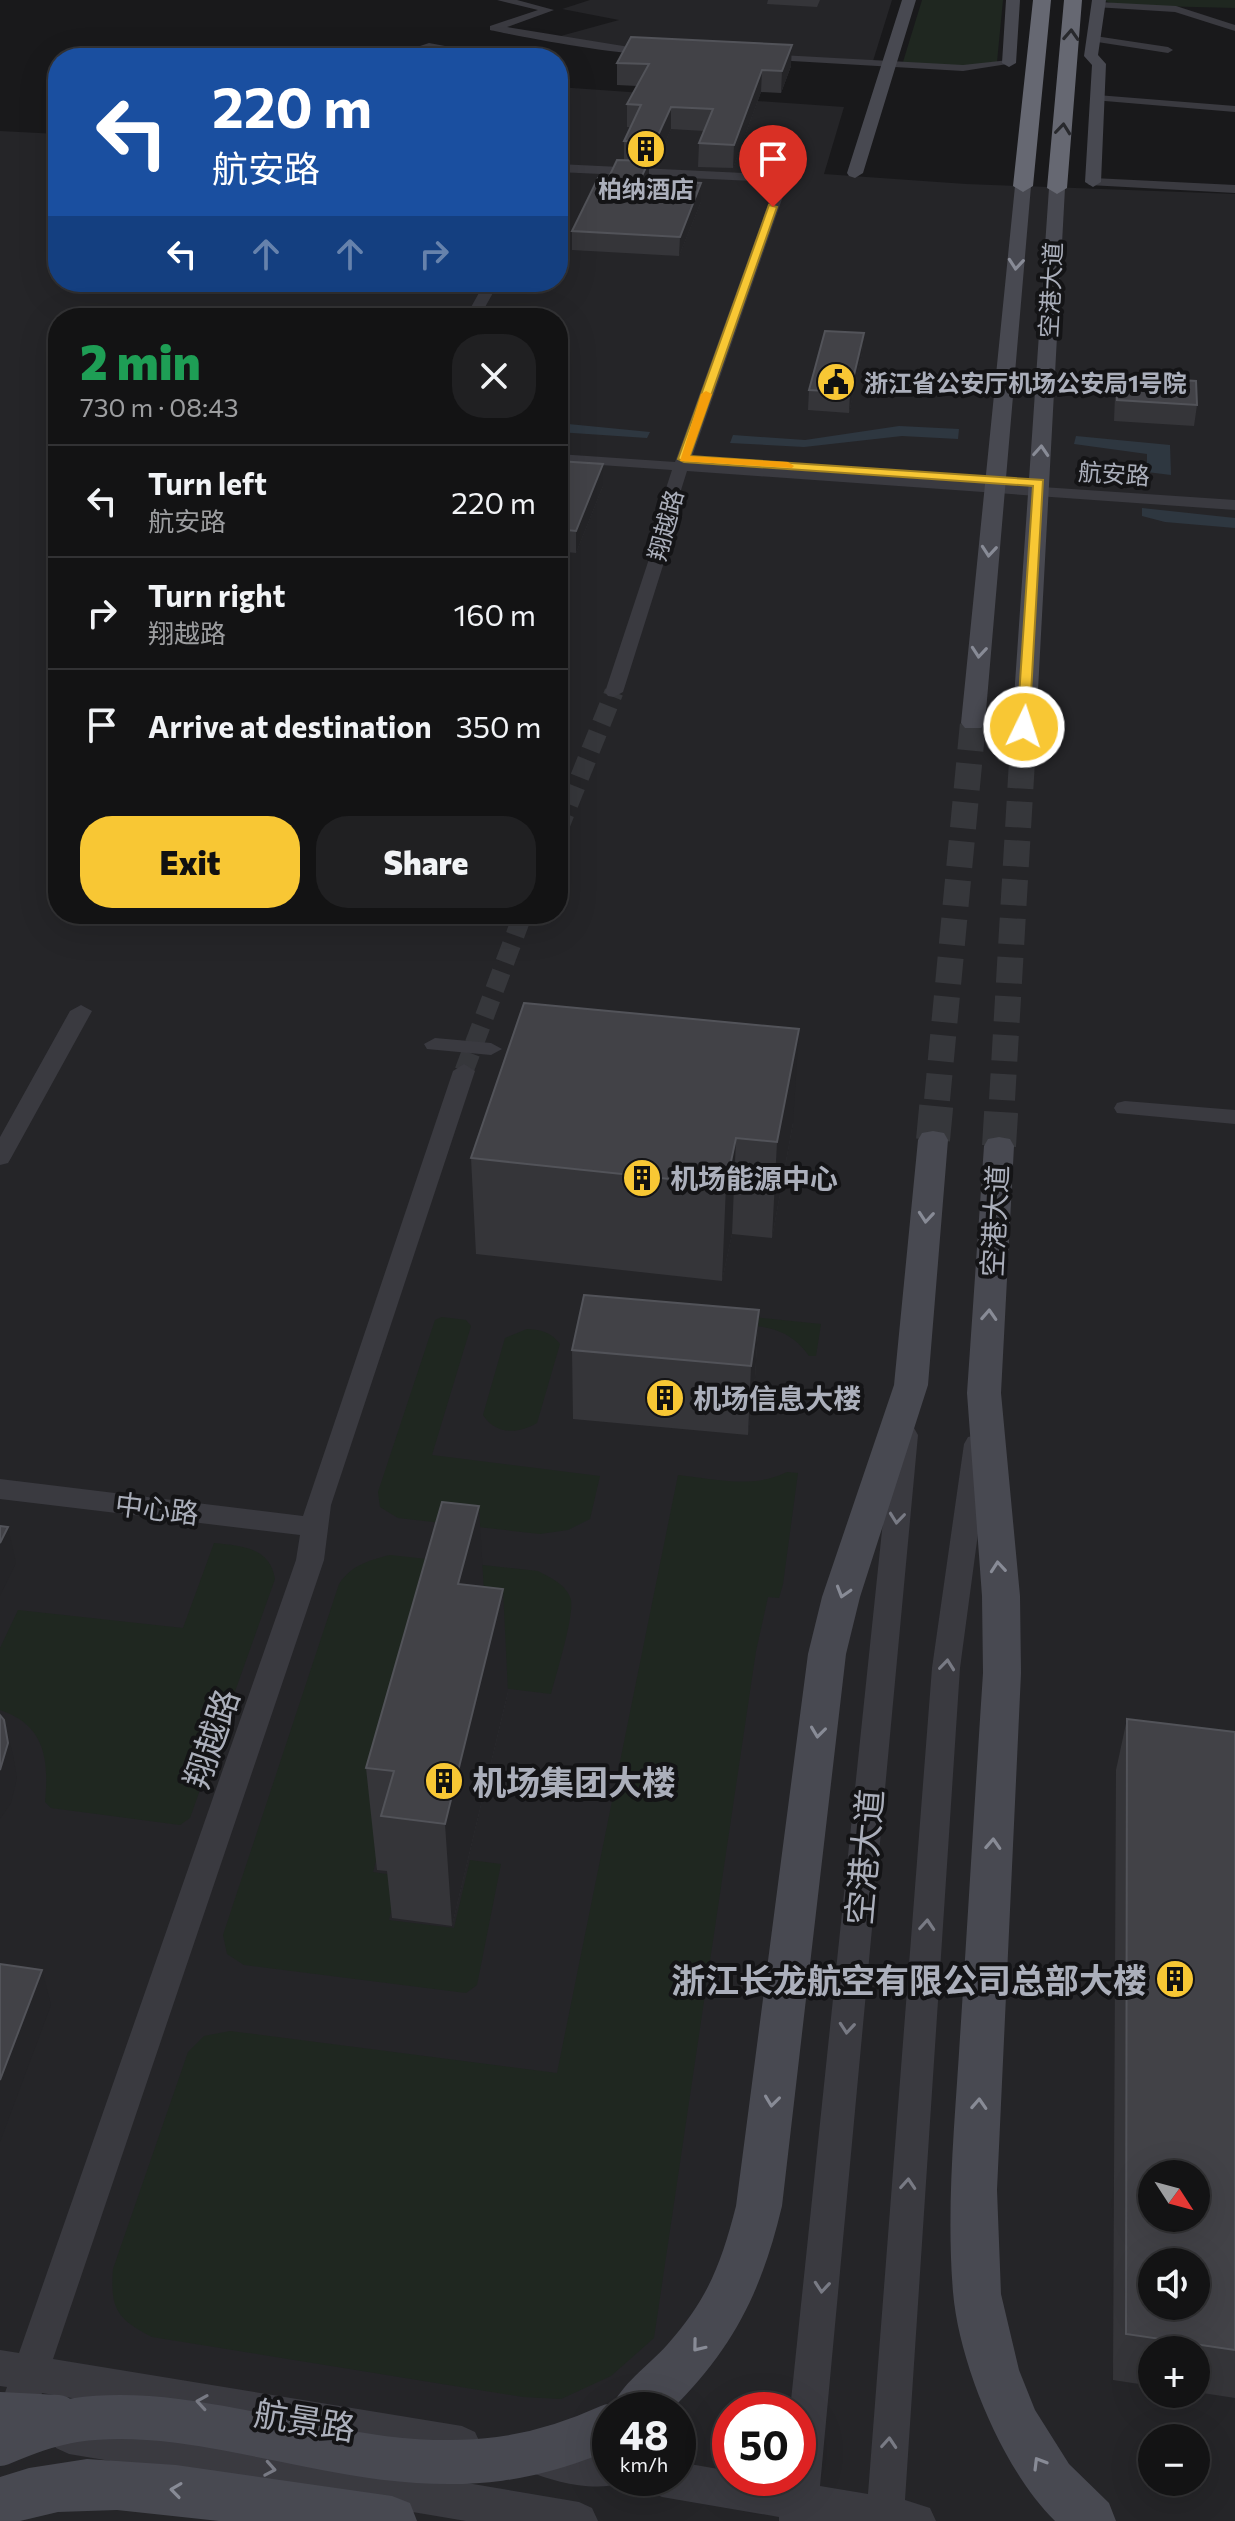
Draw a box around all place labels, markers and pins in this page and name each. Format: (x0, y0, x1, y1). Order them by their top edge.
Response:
pin (739, 125, 807, 207)
building icon: 柏纳酒店 (625, 128, 667, 170)
place label: 柏纳酒店 (598, 174, 694, 203)
public building icon: 浙江省公安厅机场公安局1号院 (815, 361, 857, 403)
place label: 浙江省公安厅机场公安局1号院 (864, 368, 1187, 397)
building icon: 机场能源中心 (621, 1157, 663, 1199)
place label: 机场能源中心 (670, 1161, 838, 1195)
building icon: 机场信息大楼 (644, 1377, 686, 1419)
place label: 机场信息大楼 (693, 1381, 861, 1415)
building icon: 机场集团大楼 (423, 1760, 465, 1802)
place label: 机场集团大楼 (472, 1760, 676, 1802)
place label: 浙江长龙航空有限公司总部大楼 (671, 1958, 1147, 2000)
building icon: 浙江长龙航空有限公司总部大楼 (1154, 1958, 1196, 2000)

